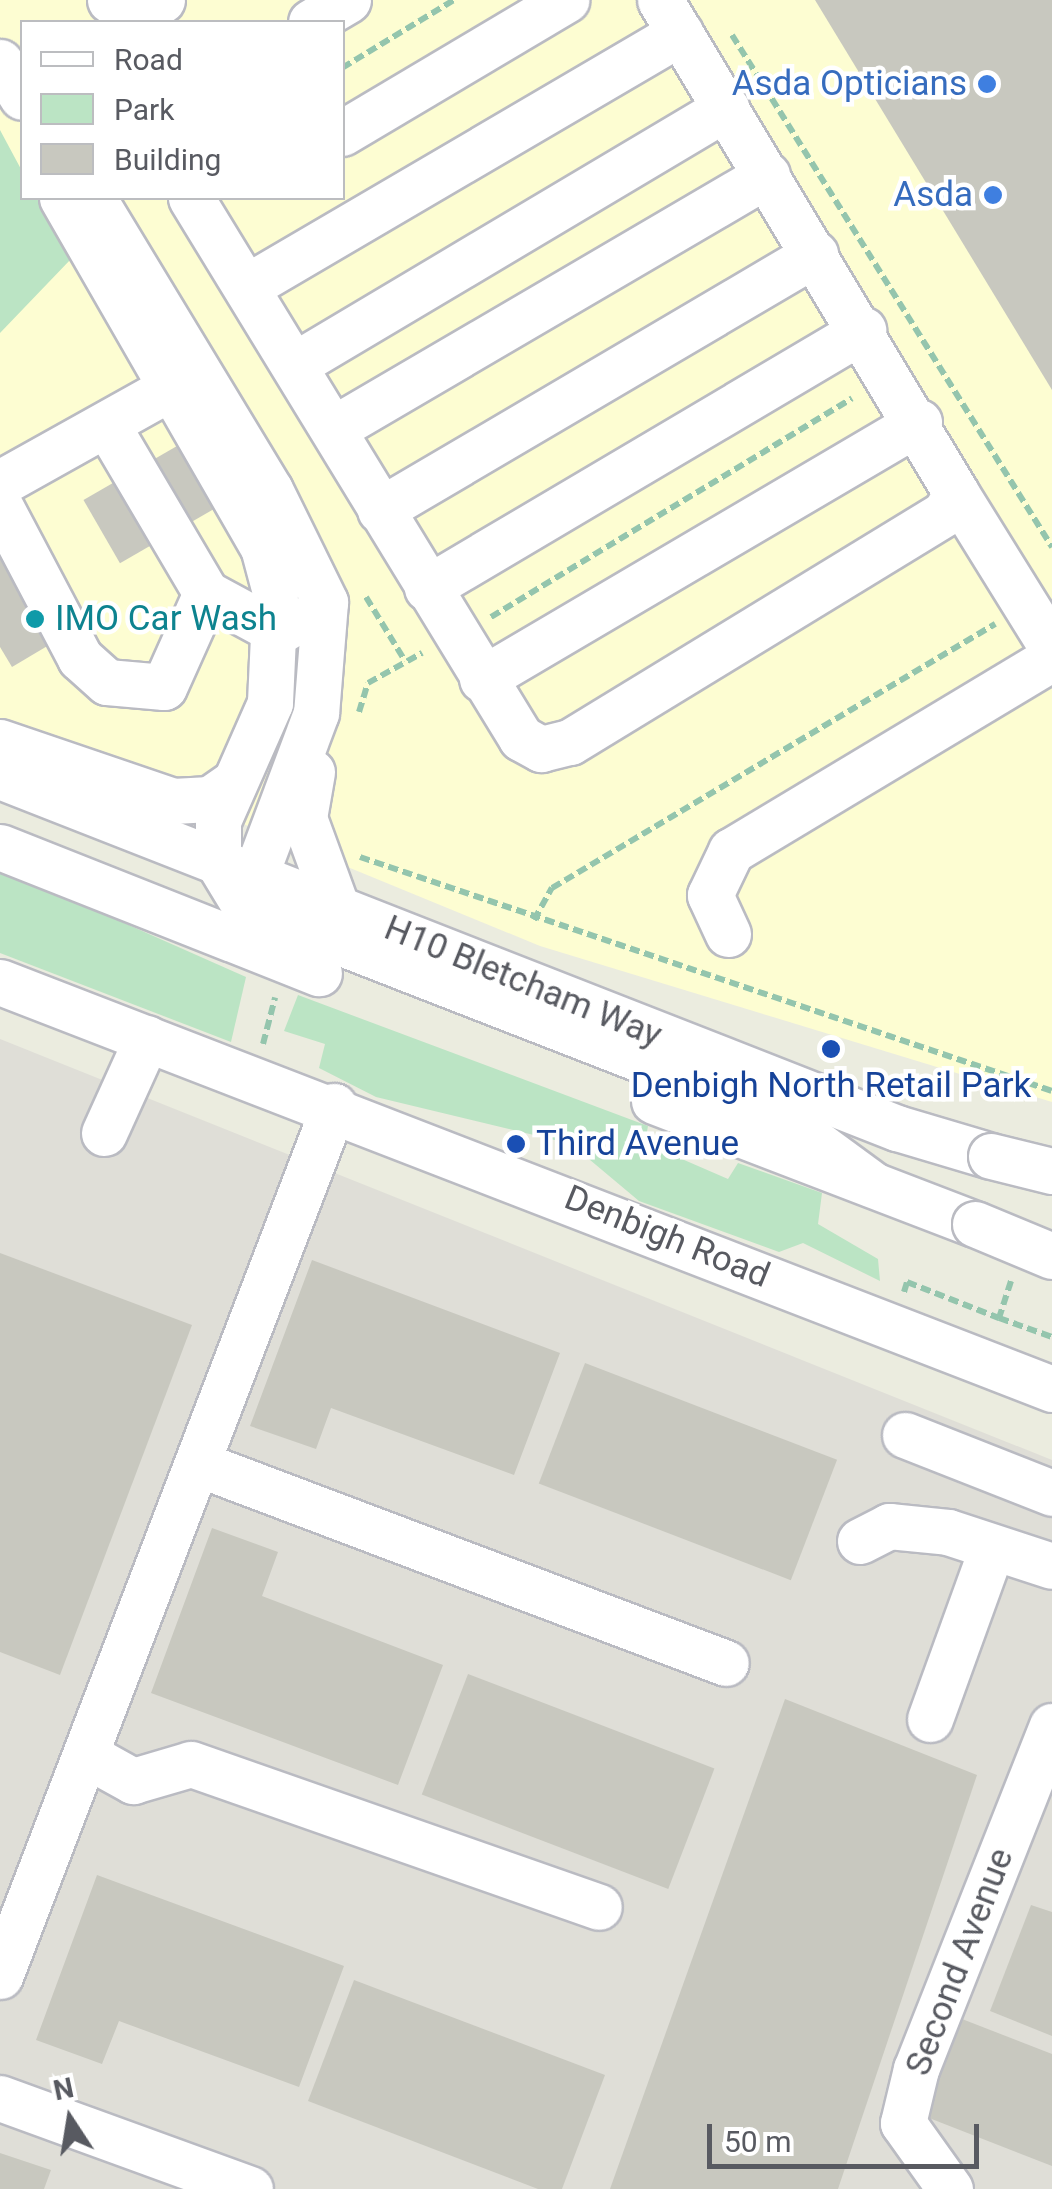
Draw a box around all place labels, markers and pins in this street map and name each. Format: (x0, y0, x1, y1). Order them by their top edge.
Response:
place label: Asda Opticians (732, 63, 967, 105)
marker: Asda Opticians (976, 73, 998, 95)
place label: Asda (893, 174, 973, 216)
marker: Asda (982, 184, 1004, 206)
place label: IMO Car Wash (55, 598, 277, 640)
marker: IMO Car Wash (24, 608, 46, 630)
marker: Denbigh North Retail Park (820, 1038, 842, 1060)
place label: Denbigh North Retail Park (631, 1065, 1031, 1107)
place label: Third Avenue (536, 1123, 739, 1165)
marker: Third Avenue (505, 1133, 527, 1155)

